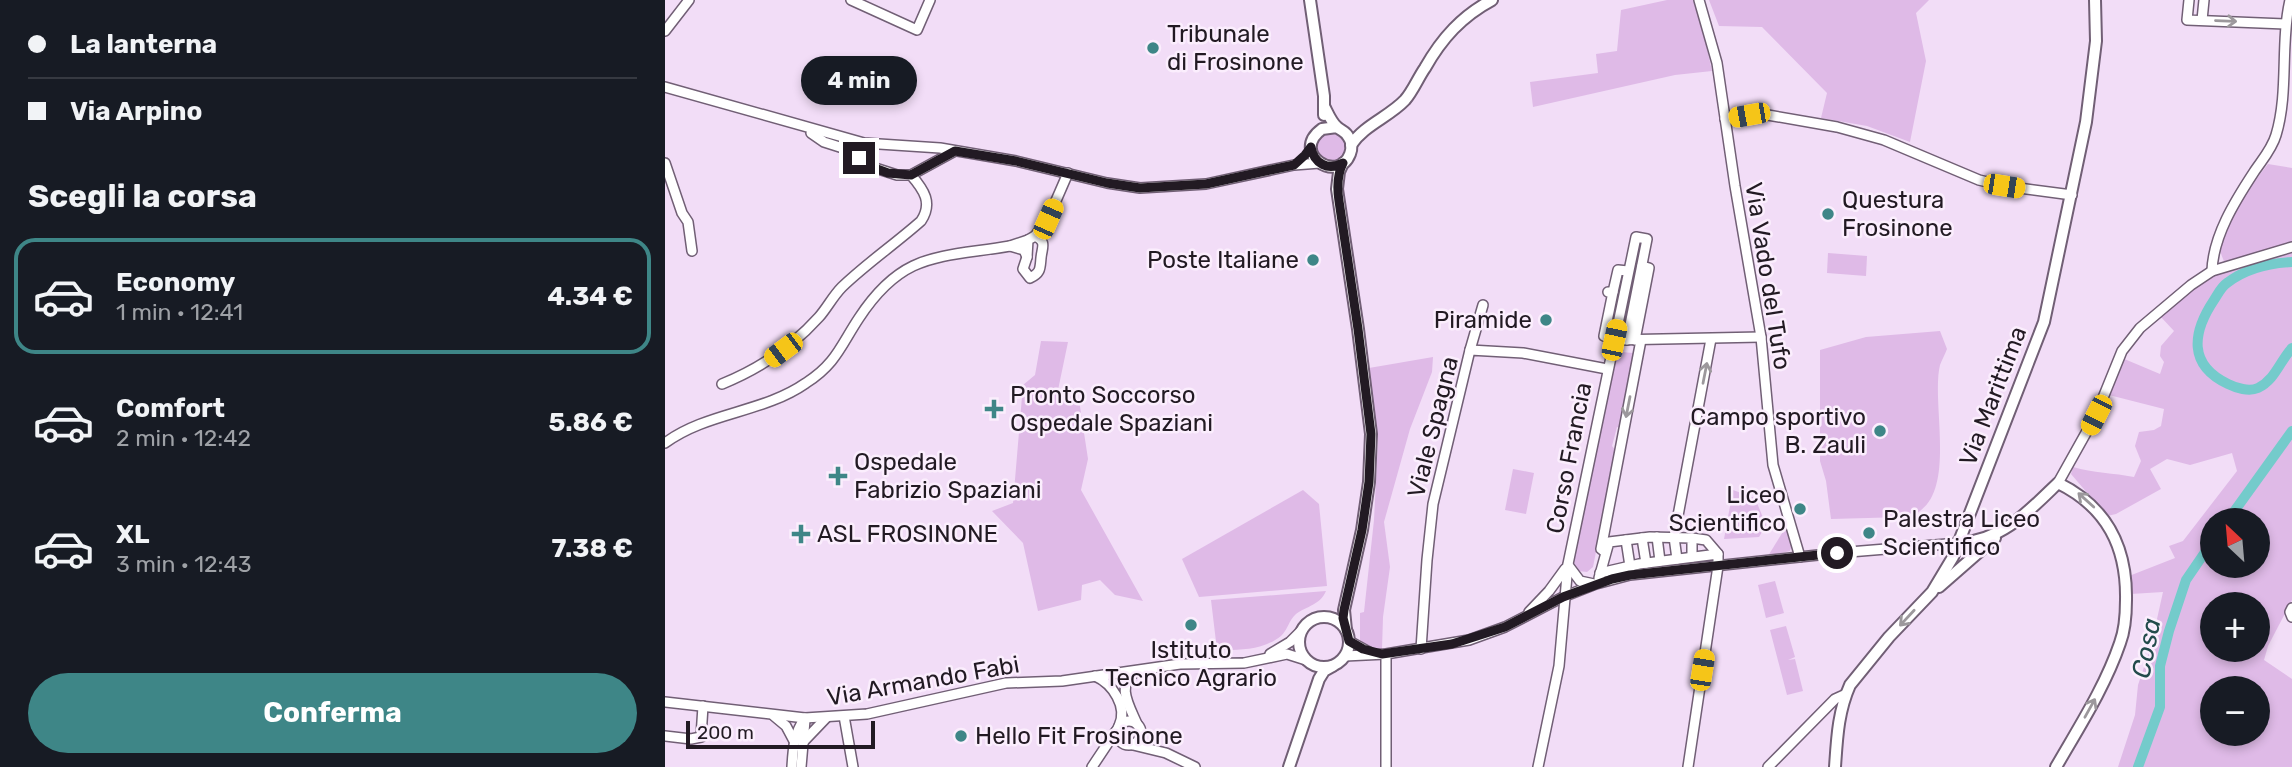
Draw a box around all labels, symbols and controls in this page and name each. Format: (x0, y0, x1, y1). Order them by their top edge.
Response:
one-way arrow (2214, 15, 2237, 28)
place label: Tribunale di Frosinone (1167, 20, 1304, 76)
text: La lanterna (70, 29, 217, 60)
marker: Tribunale di Frosinone (1145, 40, 1161, 56)
callout: 4 min (801, 57, 917, 106)
text: 4 min (827, 66, 891, 94)
text: Via Arpino (70, 96, 202, 127)
car (1727, 101, 1772, 129)
route end (843, 142, 875, 174)
car (1982, 172, 2027, 200)
text: Scegli la corsa (28, 177, 257, 215)
street label: Via Vado del Tufo (1739, 180, 1797, 372)
place label: Questura Frosinone (1842, 186, 1953, 242)
car (1030, 196, 1067, 242)
marker: Questura Frosinone (1820, 206, 1836, 222)
place label: Poste Italiane (1147, 246, 1299, 274)
marker: Poste Italiane (1305, 252, 1321, 268)
icon: car (32, 265, 95, 328)
text: Economy (116, 267, 235, 298)
text: 4.34 € (547, 281, 633, 312)
text: 1 min · 12:41 (116, 298, 243, 326)
place label: Piramide (1434, 306, 1532, 334)
marker: Piramide (1538, 312, 1554, 328)
car (1600, 317, 1629, 363)
street label: Via Marittima (1954, 322, 2032, 470)
car (760, 329, 807, 371)
street label: Viale Spagna (1402, 354, 1464, 500)
one-way arrow (1699, 362, 1712, 385)
street label: Corso Francia (1541, 380, 1597, 536)
place label: Pronto Soccorso Ospedale Spaziani (1010, 381, 1213, 437)
icon: car (32, 391, 95, 454)
car (2078, 392, 2115, 438)
text: Comfort (116, 393, 225, 424)
one-way arrow (1621, 395, 1635, 418)
marker: Pronto Soccorso Ospedale Spaziani (984, 399, 1004, 419)
place label: Campo sportivo B. Zauli (1690, 403, 1866, 459)
text: 5.86 € (549, 407, 633, 438)
marker: Campo sportivo B. Zauli (1872, 423, 1888, 439)
text: 2 min · 12:42 (116, 424, 251, 452)
place label: Ospedale Fabrizio Spaziani (854, 448, 1042, 504)
marker: Ospedale Fabrizio Spaziani (828, 466, 848, 486)
place label: Liceo Scientifico (1669, 481, 1786, 537)
one-way arrow (2077, 492, 2095, 508)
marker: Liceo Scientifico (1792, 501, 1808, 517)
place label: Palestra Liceo Scientifico (1883, 505, 2040, 561)
north arrow (2200, 508, 2270, 578)
map controls (2200, 508, 2270, 746)
icon: car (32, 517, 95, 580)
text: XL (116, 519, 149, 550)
place label: ASL FROSINONE (817, 520, 998, 548)
marker: ASL FROSINONE (791, 524, 811, 544)
marker: Palestra Liceo Scientifico (1861, 525, 1877, 541)
text: 7.38 € (552, 533, 633, 564)
route start (1821, 537, 1853, 569)
text: 3 min · 12:43 (116, 550, 252, 578)
button: + (2200, 592, 2270, 662)
one-way arrow (1899, 609, 1916, 627)
water label: Cosa (2125, 615, 2167, 681)
marker: Istituto Tecnico Agrario (1183, 617, 1199, 633)
place label: Istituto Tecnico Agrario (1105, 636, 1277, 692)
car (1689, 648, 1716, 692)
street label: Via Armando Fabi (825, 650, 1021, 712)
button: Conferma (28, 673, 637, 753)
button: − (2200, 676, 2270, 746)
one-way arrow (2084, 698, 2097, 719)
scale bar (686, 718, 875, 750)
text: 200 m (697, 721, 754, 744)
place label: Hello Fit Frosinone (975, 722, 1183, 750)
marker: Hello Fit Frosinone (953, 728, 969, 744)

